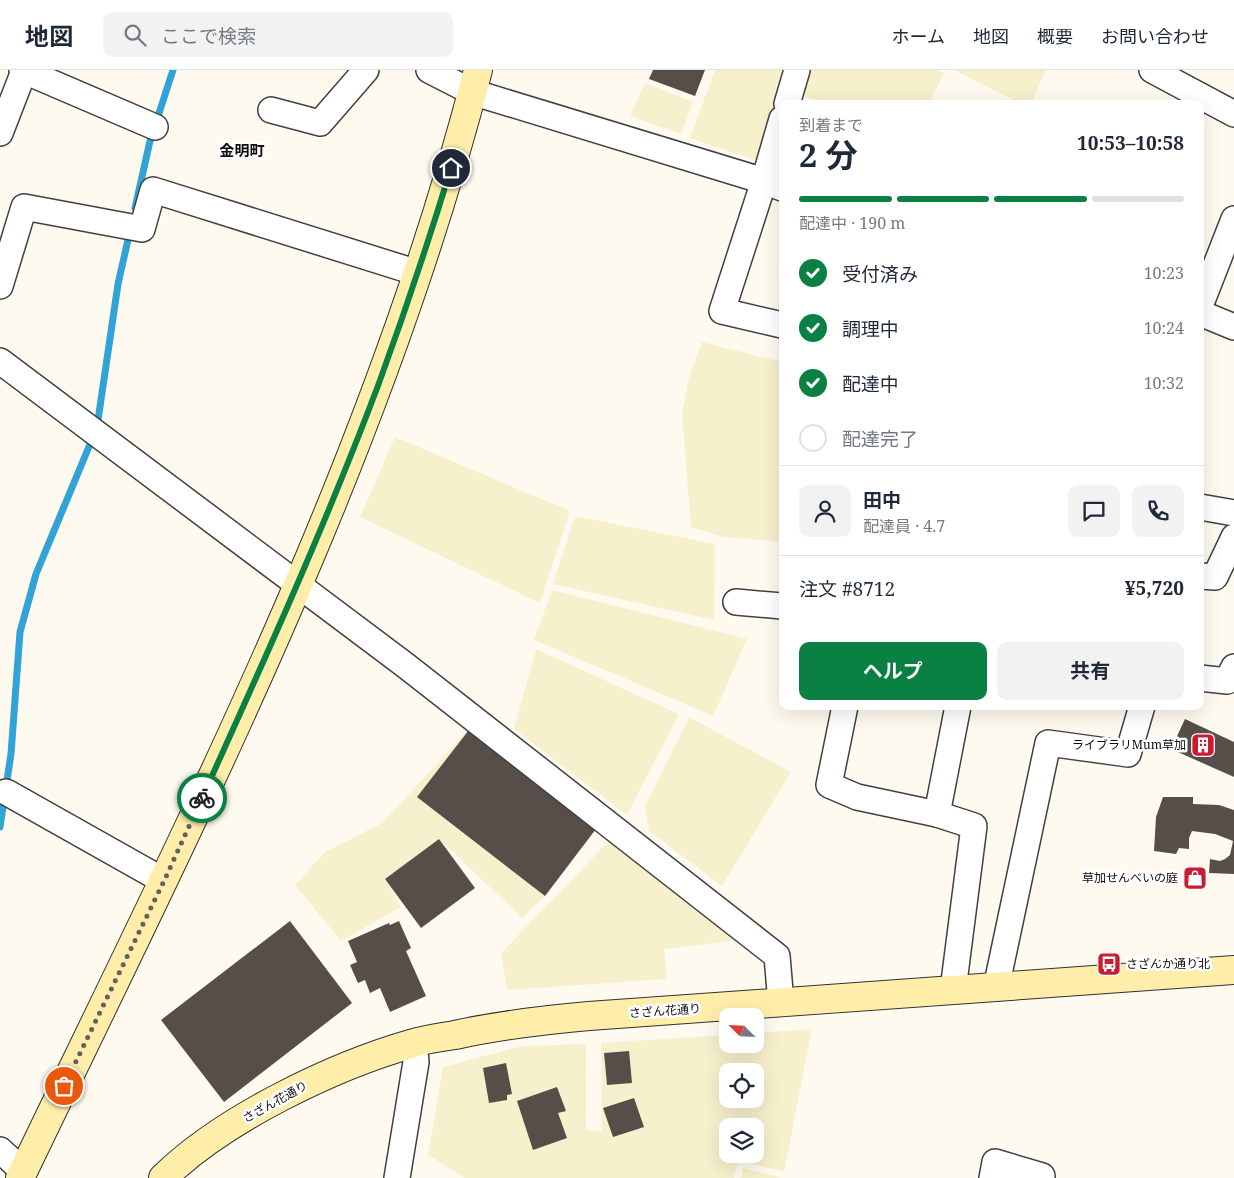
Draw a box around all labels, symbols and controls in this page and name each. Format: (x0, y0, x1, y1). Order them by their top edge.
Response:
search box (103, 12, 453, 57)
text: 地図 (25, 19, 73, 52)
icon: search (121, 21, 149, 49)
text: ここで検索 (161, 23, 256, 49)
text: ホーム (892, 24, 945, 48)
text: 地図 (973, 24, 1009, 48)
text: 概要 (1037, 24, 1073, 48)
text: お問い合わせ (1101, 24, 1209, 48)
text: 到着まで (799, 114, 863, 136)
text: 10:53–10:58 (1077, 130, 1184, 156)
text: 2 分 (799, 133, 857, 176)
district label: 金明町 (219, 140, 265, 160)
pin (430, 147, 472, 189)
icon: home (437, 154, 465, 182)
text: 配達中 · 190 m (799, 212, 905, 234)
icon: check (799, 259, 827, 287)
text: 受付済み (842, 261, 918, 287)
text: 10:23 (1144, 262, 1184, 284)
icon: check (799, 314, 827, 342)
text: 調理中 (842, 316, 899, 342)
text: 10:24 (1144, 317, 1184, 339)
icon: check (799, 369, 827, 397)
text: 配達中 (842, 371, 899, 397)
text: 10:32 (1144, 372, 1184, 394)
text: 配達完了 (842, 426, 918, 452)
button: person (799, 485, 851, 537)
button: chat (1068, 485, 1120, 537)
button: phone (1132, 485, 1184, 537)
text: 田中 (863, 487, 901, 513)
text: 配達員 · 4.7 (863, 515, 945, 537)
text: ¥5,720 (1125, 575, 1184, 601)
text: 注文 #8712 (799, 576, 895, 602)
button: ヘルプ (799, 642, 987, 700)
button: 共有 (997, 642, 1184, 700)
building icon: ライブラリMum草加 (1190, 732, 1216, 758)
place label: ライブラリMum草加 (1072, 736, 1186, 753)
courier (177, 773, 227, 823)
icon: bike (188, 784, 216, 812)
shop icon: 草加せんべいの庭 (1182, 865, 1208, 891)
place label: 草加せんべいの庭 (1082, 869, 1178, 886)
bus stop icon: さざんか通り北 (1096, 951, 1122, 977)
place label: さざんか通り北 (1126, 955, 1210, 972)
street label: さざん花通り (628, 1000, 701, 1021)
north arrow (719, 1008, 764, 1052)
map controls (719, 1008, 764, 1163)
button: locate (719, 1063, 764, 1108)
pin (43, 1065, 85, 1107)
icon: bag (50, 1072, 78, 1100)
street label: さざん花通り (239, 1077, 310, 1126)
button: layers (719, 1118, 764, 1163)

